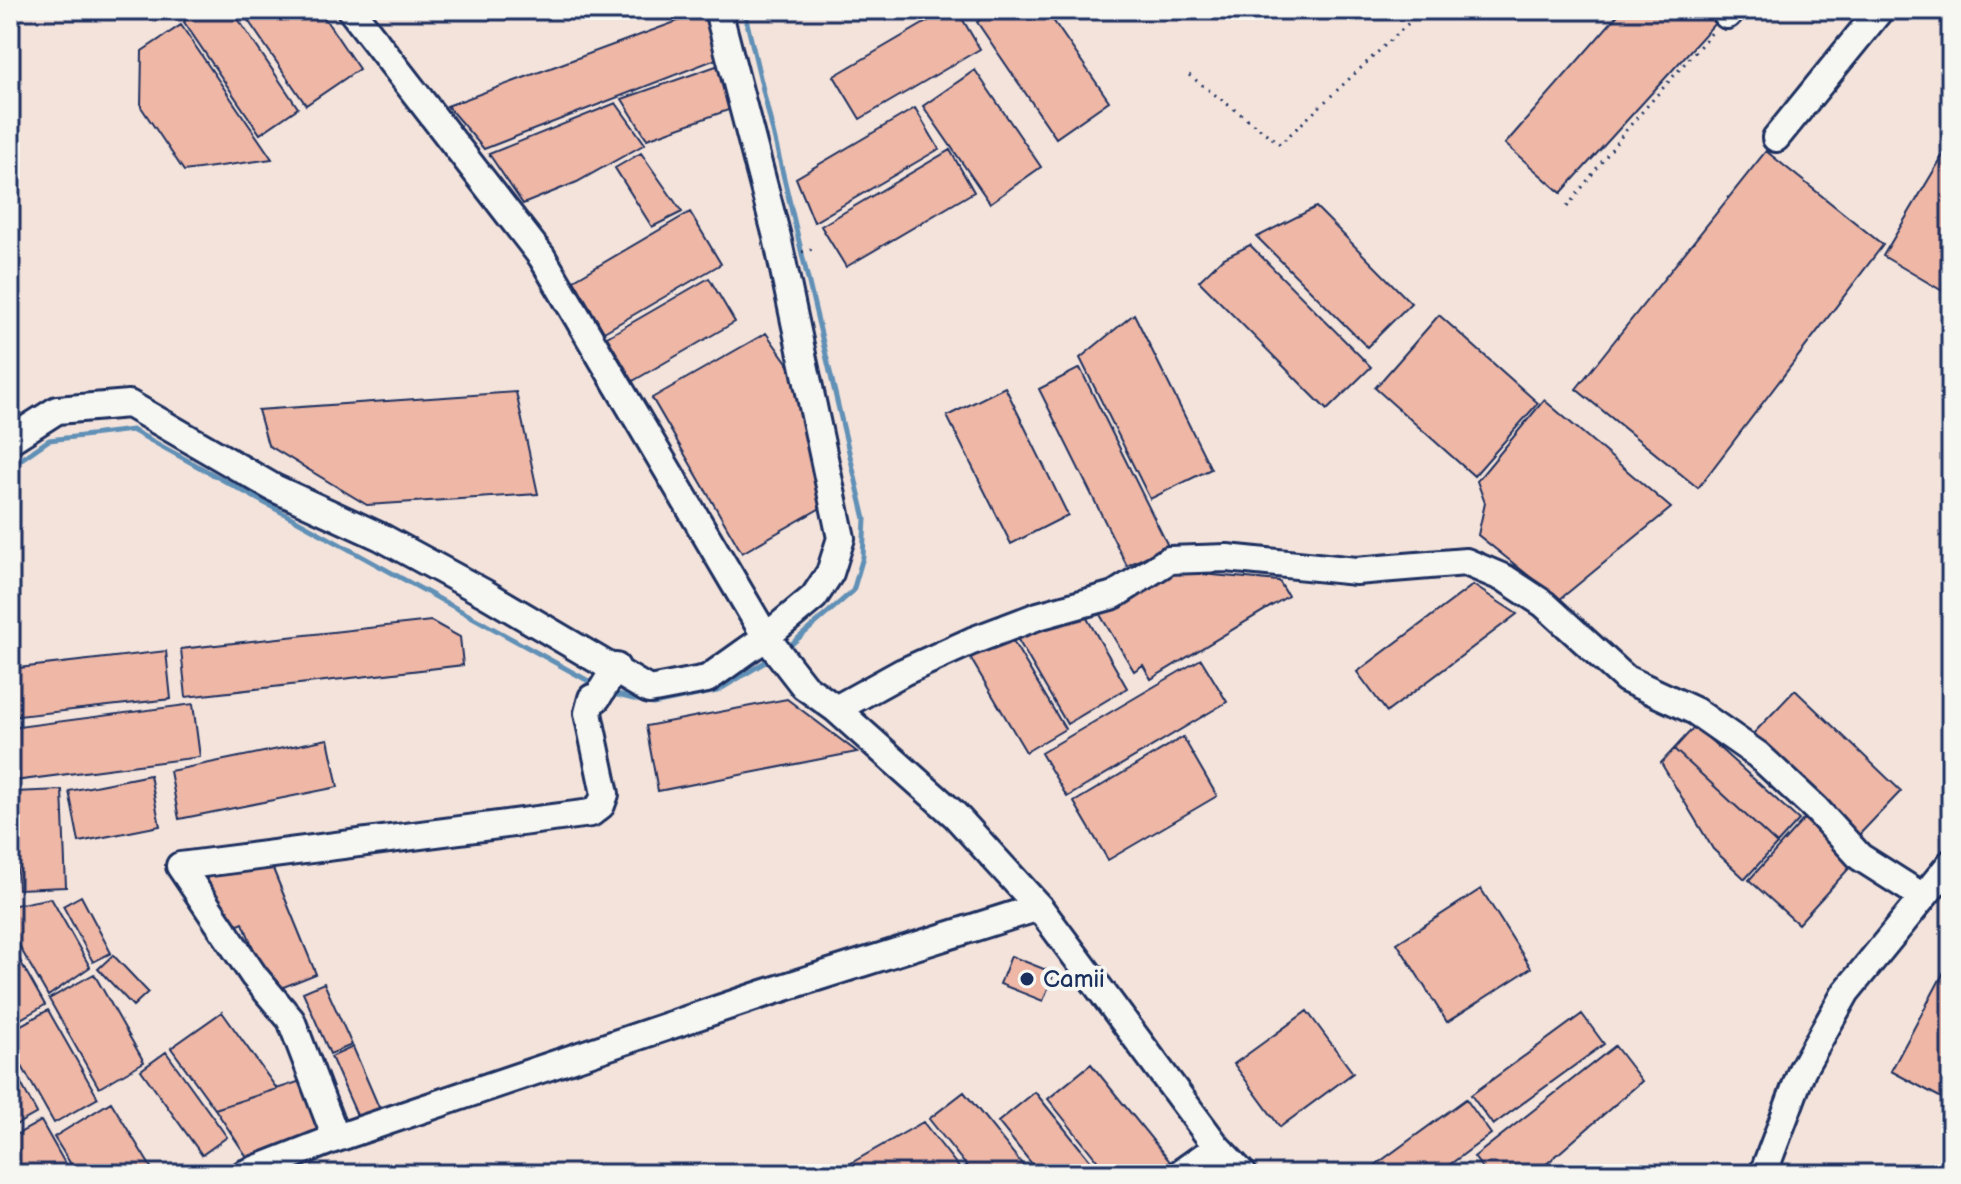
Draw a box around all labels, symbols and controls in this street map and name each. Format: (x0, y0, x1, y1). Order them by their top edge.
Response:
place label: Camii (1043, 965, 1105, 994)
marker: Camii (1018, 970, 1036, 988)

